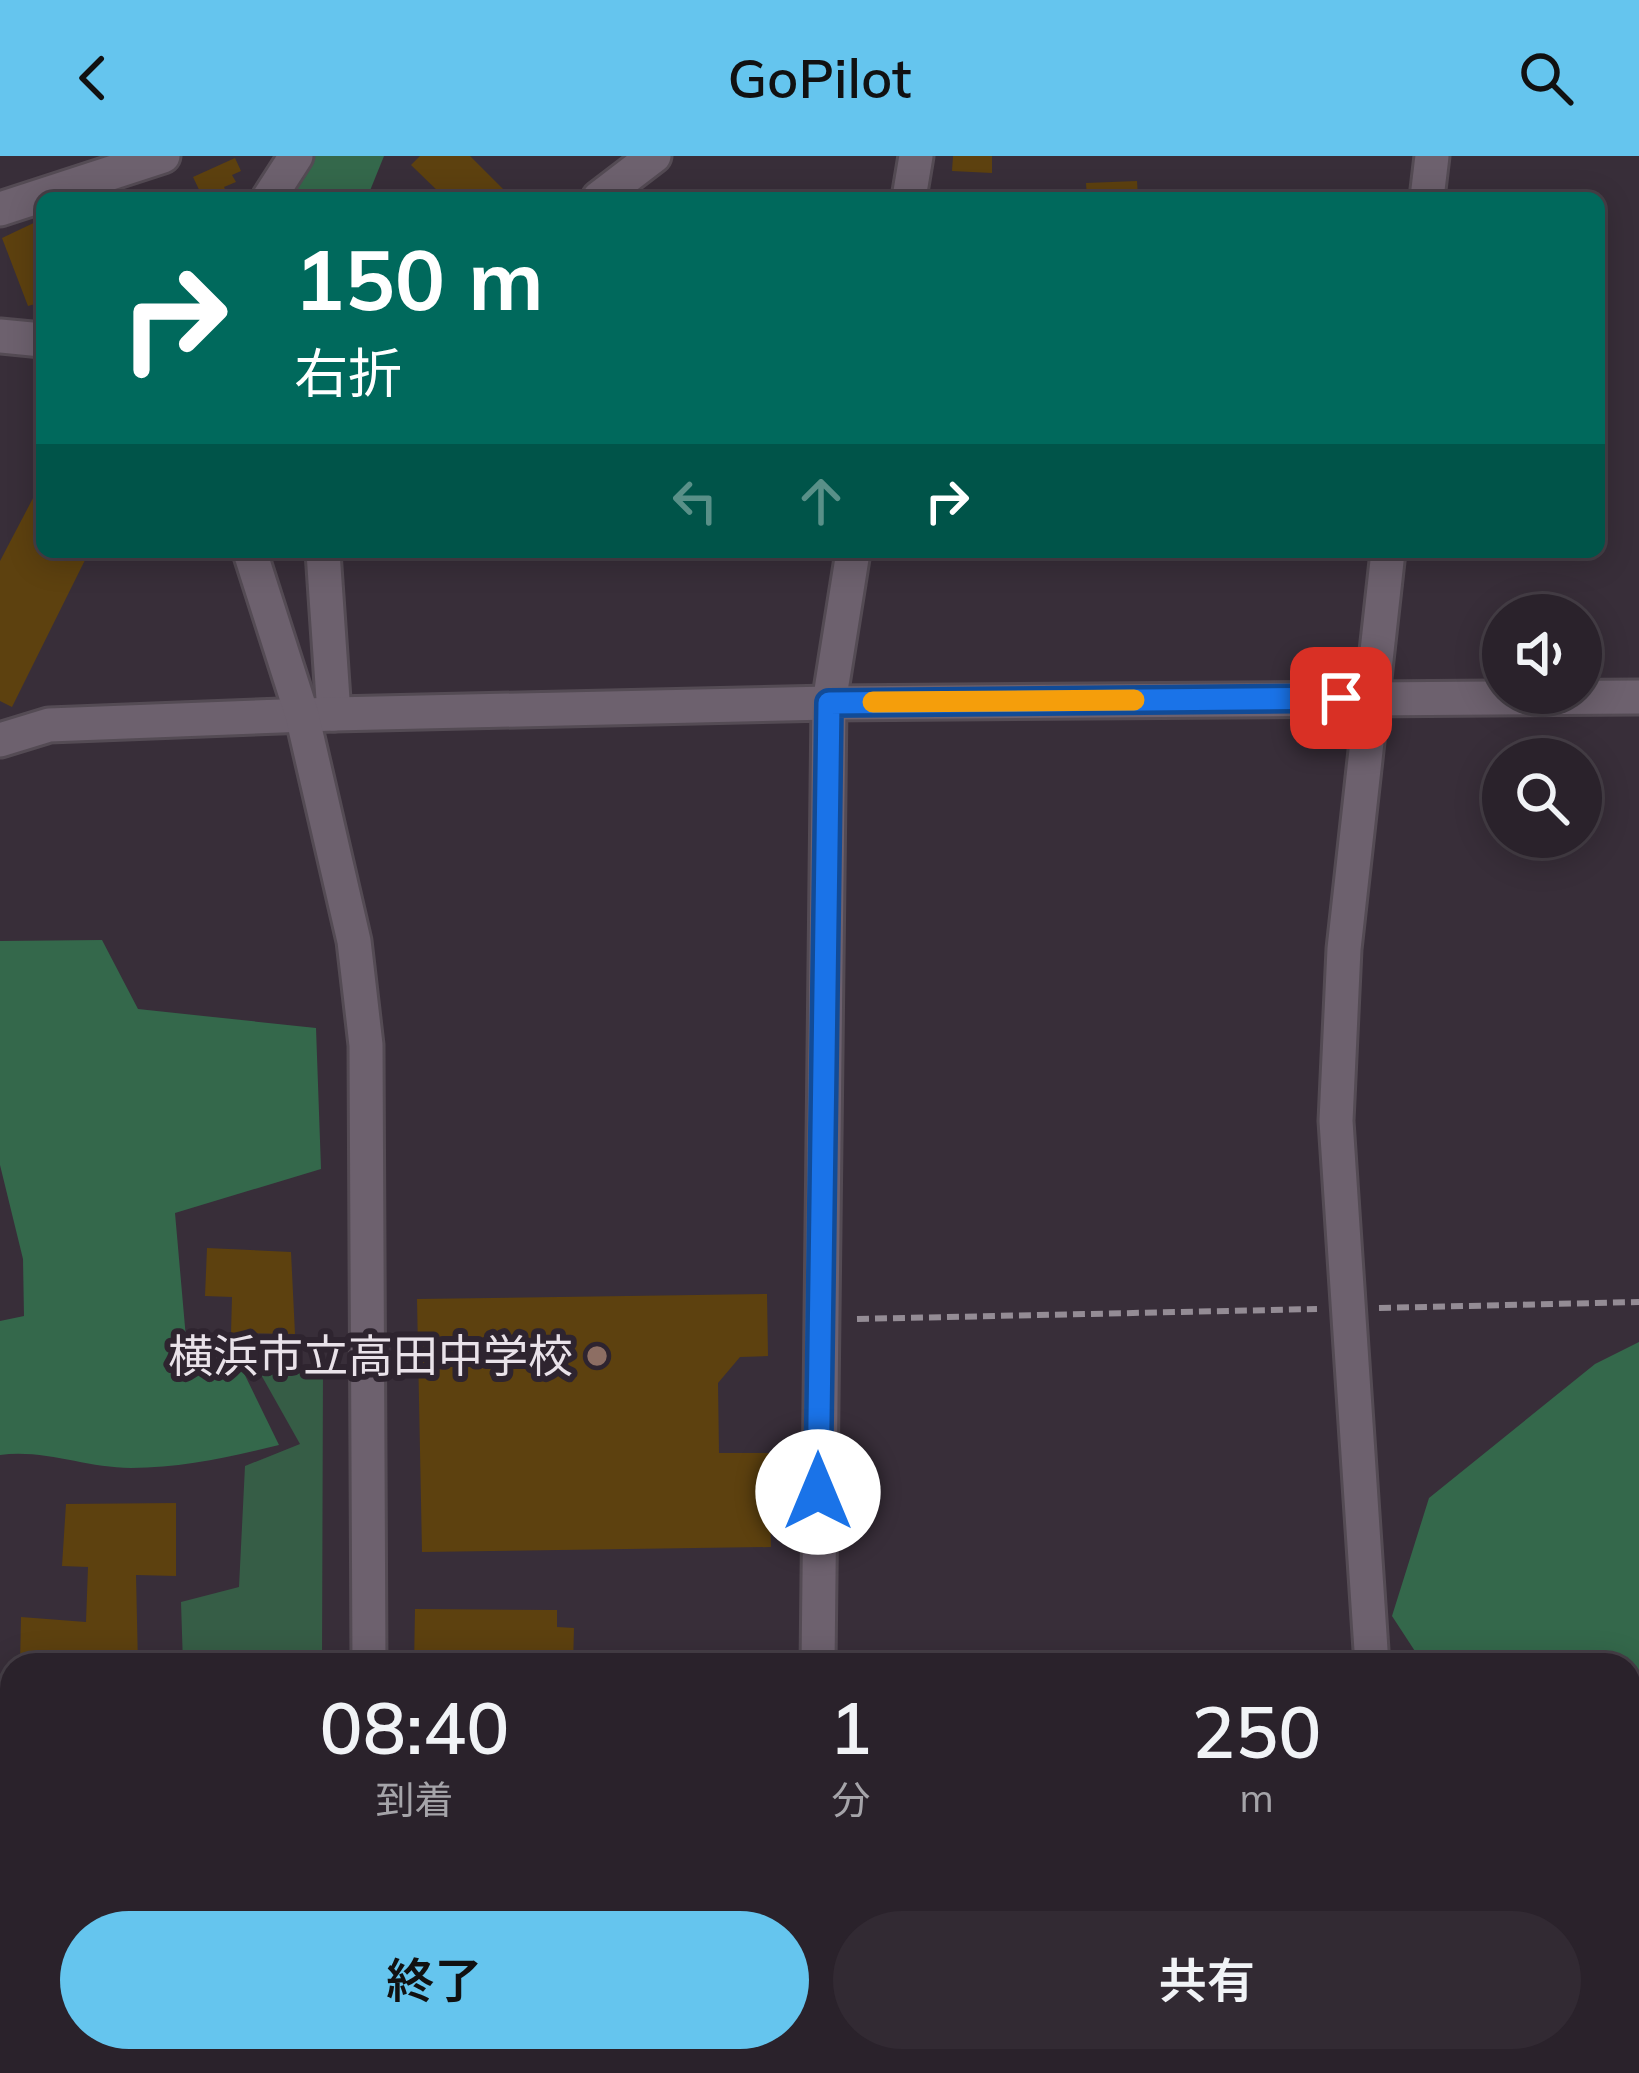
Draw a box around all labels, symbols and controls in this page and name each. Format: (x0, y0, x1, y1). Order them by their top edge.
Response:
text: GoPilot (727, 44, 912, 112)
icon: back (60, 45, 126, 111)
icon: search (1513, 45, 1579, 111)
text: 150 m (294, 226, 544, 331)
icon: right (96, 240, 252, 396)
text: 右折 (294, 339, 402, 407)
icon: left (662, 468, 728, 534)
icon: ahead (788, 468, 854, 534)
icon: right (914, 468, 980, 534)
map controls (1482, 594, 1602, 858)
button: sound (1482, 594, 1602, 714)
pin (1290, 647, 1392, 749)
icon: arrive (1308, 665, 1374, 731)
button: search (1482, 738, 1602, 858)
place label: 横浜市立高田中学校 (168, 1327, 573, 1383)
marker: 横浜市立高田中学校 (584, 1343, 610, 1369)
position arrow (755, 1429, 881, 1555)
text: 08:40 (320, 1682, 509, 1772)
text: 1 (829, 1682, 872, 1772)
text: 250 (1192, 1686, 1321, 1776)
text: m (1239, 1773, 1274, 1822)
text: 到着 (376, 1775, 454, 1824)
text: 分 (831, 1775, 870, 1824)
button: 終了 (60, 1911, 809, 2049)
button: 共有 (833, 1911, 1581, 2049)

